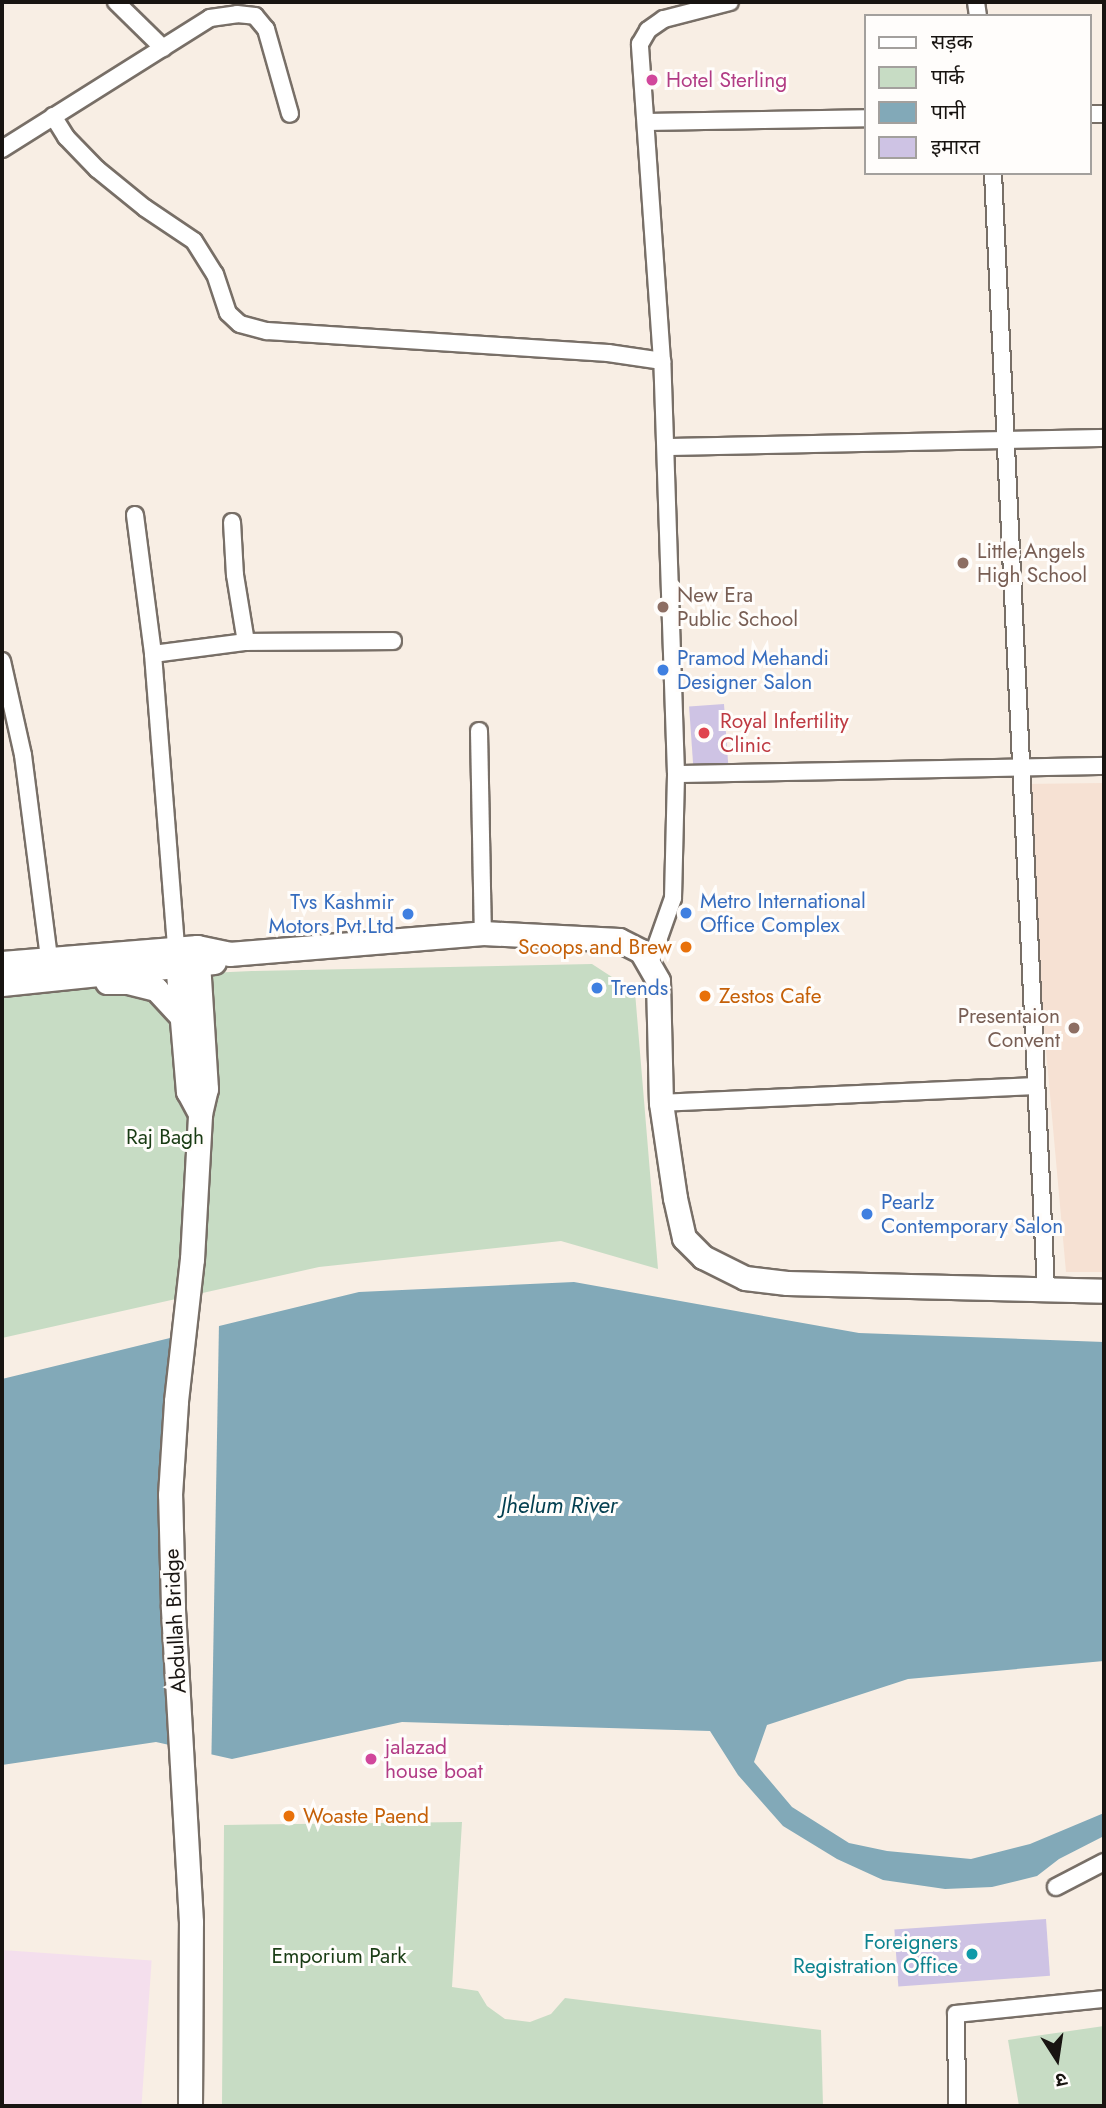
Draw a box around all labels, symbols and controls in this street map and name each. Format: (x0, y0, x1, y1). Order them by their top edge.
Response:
legend (864, 14, 1092, 175)
text: सड़क (931, 27, 973, 57)
text: पार्क (931, 62, 965, 92)
place label: Hotel Sterling (666, 67, 787, 93)
marker: Hotel Sterling (644, 72, 660, 88)
text: पानी (931, 97, 965, 127)
text: इमारत (931, 132, 980, 162)
place label: Little Angels High School (977, 538, 1087, 588)
marker: Little Angels High School (955, 555, 971, 571)
place label: New Era Public School (677, 582, 798, 632)
marker: New Era Public School (655, 599, 671, 615)
place label: Pramod Mehandi Designer Salon (677, 645, 829, 695)
marker: Pramod Mehandi Designer Salon (655, 662, 671, 678)
place label: Royal Infertility Clinic (720, 708, 849, 758)
marker: Royal Infertility Clinic (694, 723, 714, 743)
place label: Metro International Office Complex (700, 888, 866, 938)
place label: Tvs Kashmir Motors Pvt.Ltd (269, 889, 394, 939)
marker: Metro International Office Complex (678, 905, 694, 921)
marker: Tvs Kashmir Motors Pvt.Ltd (400, 906, 416, 922)
place label: Scoops and Brew (518, 934, 672, 960)
marker: Scoops and Brew (678, 939, 694, 955)
place label: Trends (611, 975, 668, 1001)
marker: Trends (589, 980, 605, 996)
place label: Zestos Cafe (719, 983, 822, 1009)
marker: Zestos Cafe (697, 988, 713, 1004)
place label: Presentaion Convent (958, 1003, 1060, 1053)
marker: Presentaion Convent (1066, 1020, 1082, 1036)
park label: Raj Bagh (126, 1124, 204, 1150)
place label: Pearlz Contemporary Salon (881, 1189, 1063, 1239)
marker: Pearlz Contemporary Salon (859, 1206, 875, 1222)
water label: Jhelum River (501, 1491, 617, 1519)
street label: Abdullah Bridge (159, 1548, 191, 1694)
place label: jalazad house boat (385, 1734, 483, 1784)
marker: jalazad house boat (363, 1751, 379, 1767)
place label: Woaste Paend (303, 1803, 429, 1829)
marker: Woaste Paend (281, 1808, 297, 1824)
place label: Foreigners Registration Office (793, 1929, 958, 1979)
park label: Emporium Park (271, 1943, 407, 1969)
marker: Foreigners Registration Office (964, 1946, 980, 1962)
north arrow (1022, 2024, 1092, 2094)
text: उ (1053, 2066, 1070, 2094)

